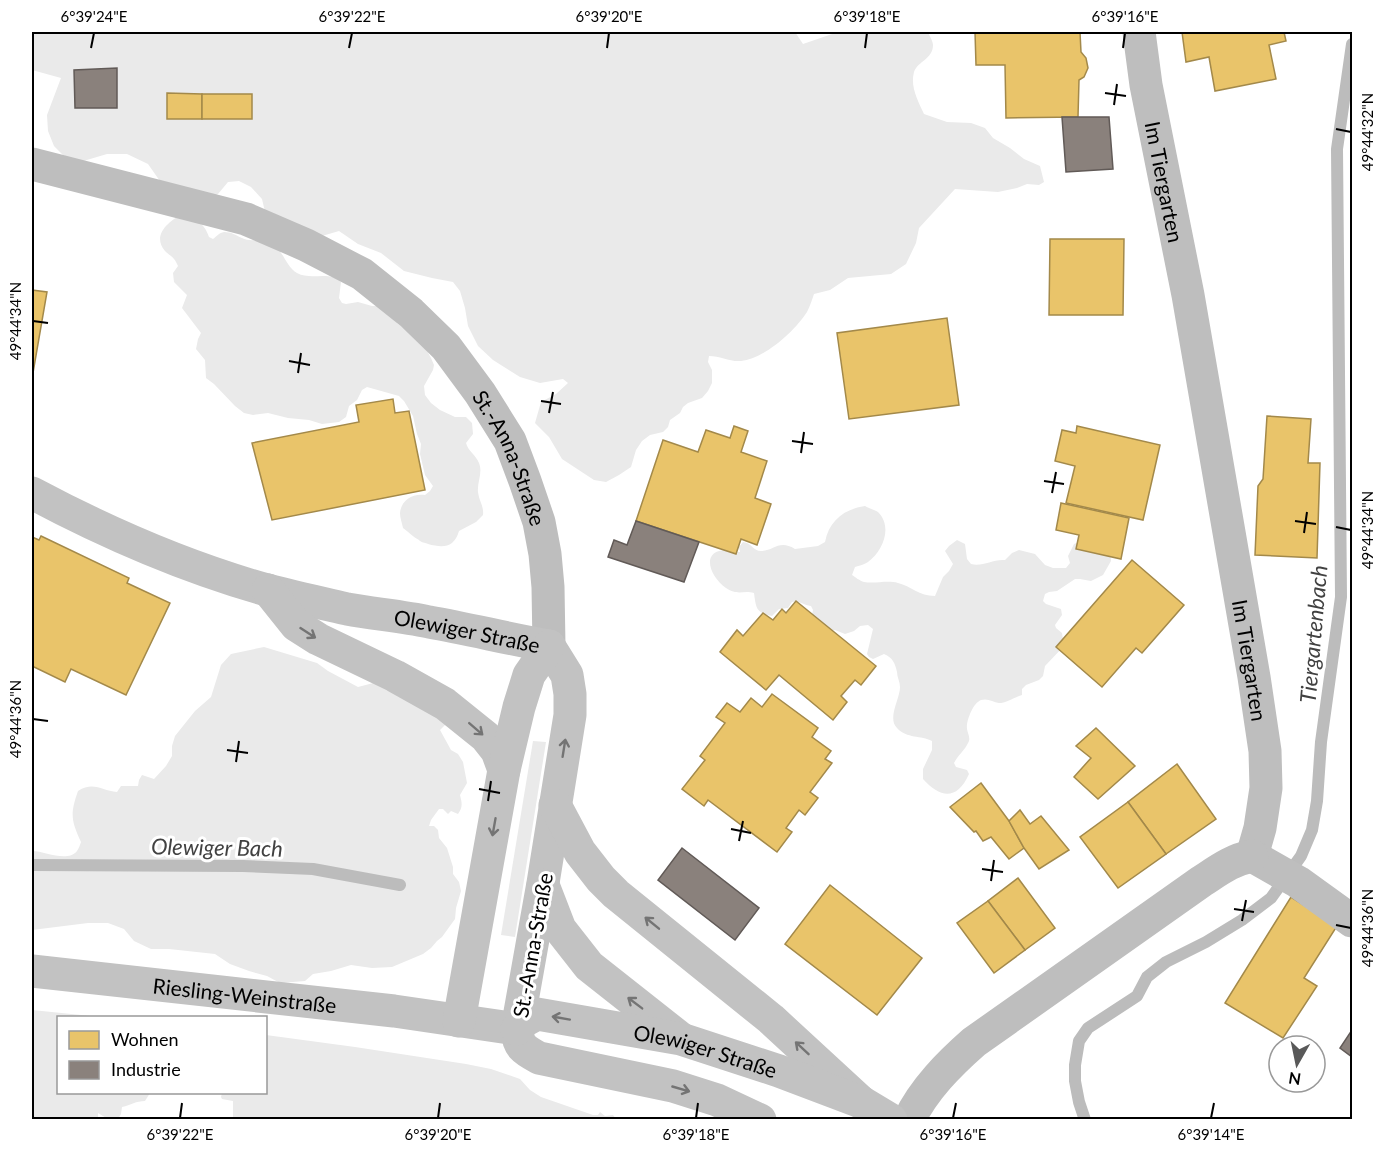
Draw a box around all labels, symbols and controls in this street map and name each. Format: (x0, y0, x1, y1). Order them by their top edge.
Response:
text: 6°39'24"E (61, 7, 128, 25)
text: 6°39'22"E (319, 7, 386, 25)
text: 6°39'20"E (576, 7, 643, 25)
text: 6°39'18"E (834, 7, 901, 25)
text: 6°39'16"E (1092, 7, 1159, 25)
text: 49°44'32"N (1358, 93, 1376, 171)
street label: Im Tiergarten (1141, 119, 1190, 244)
text: 49°44'34"N (6, 282, 24, 360)
street label: St.-Anna-Straße (469, 385, 552, 529)
text: 49°44'34"N (1358, 491, 1376, 569)
water label: Tiergartenbach (1294, 564, 1332, 704)
street label: Im Tiergarten (1228, 597, 1273, 723)
street label: Olewiger Straße (393, 604, 542, 657)
one-way arrow (299, 627, 316, 639)
text: 49°44'36"N (6, 680, 24, 758)
one-way arrow (468, 722, 483, 736)
one-way arrow (559, 738, 570, 758)
one-way arrow (488, 817, 499, 836)
water label: Olewiger Bach (151, 832, 283, 862)
street label: St.-Anna-Straße (507, 871, 557, 1019)
text: 49°44'36"N (1358, 889, 1376, 967)
one-way arrow (644, 917, 660, 930)
street label: Riesling-Weinstraße (152, 972, 338, 1017)
one-way arrow (627, 996, 643, 1009)
one-way arrow (552, 1012, 572, 1023)
legend (57, 1016, 267, 1094)
street label: Olewiger Straße (632, 1019, 780, 1082)
text: Wohnen (111, 1028, 178, 1050)
north arrow (1267, 1034, 1327, 1094)
one-way arrow (795, 1041, 810, 1055)
text: Industrie (111, 1058, 181, 1080)
text: N (1287, 1069, 1302, 1090)
one-way arrow (671, 1084, 690, 1095)
text: 6°39'22"E (147, 1125, 214, 1143)
text: 6°39'20"E (405, 1125, 472, 1143)
text: 6°39'18"E (663, 1125, 730, 1143)
text: 6°39'16"E (920, 1125, 987, 1143)
text: 6°39'14"E (1178, 1125, 1245, 1143)

